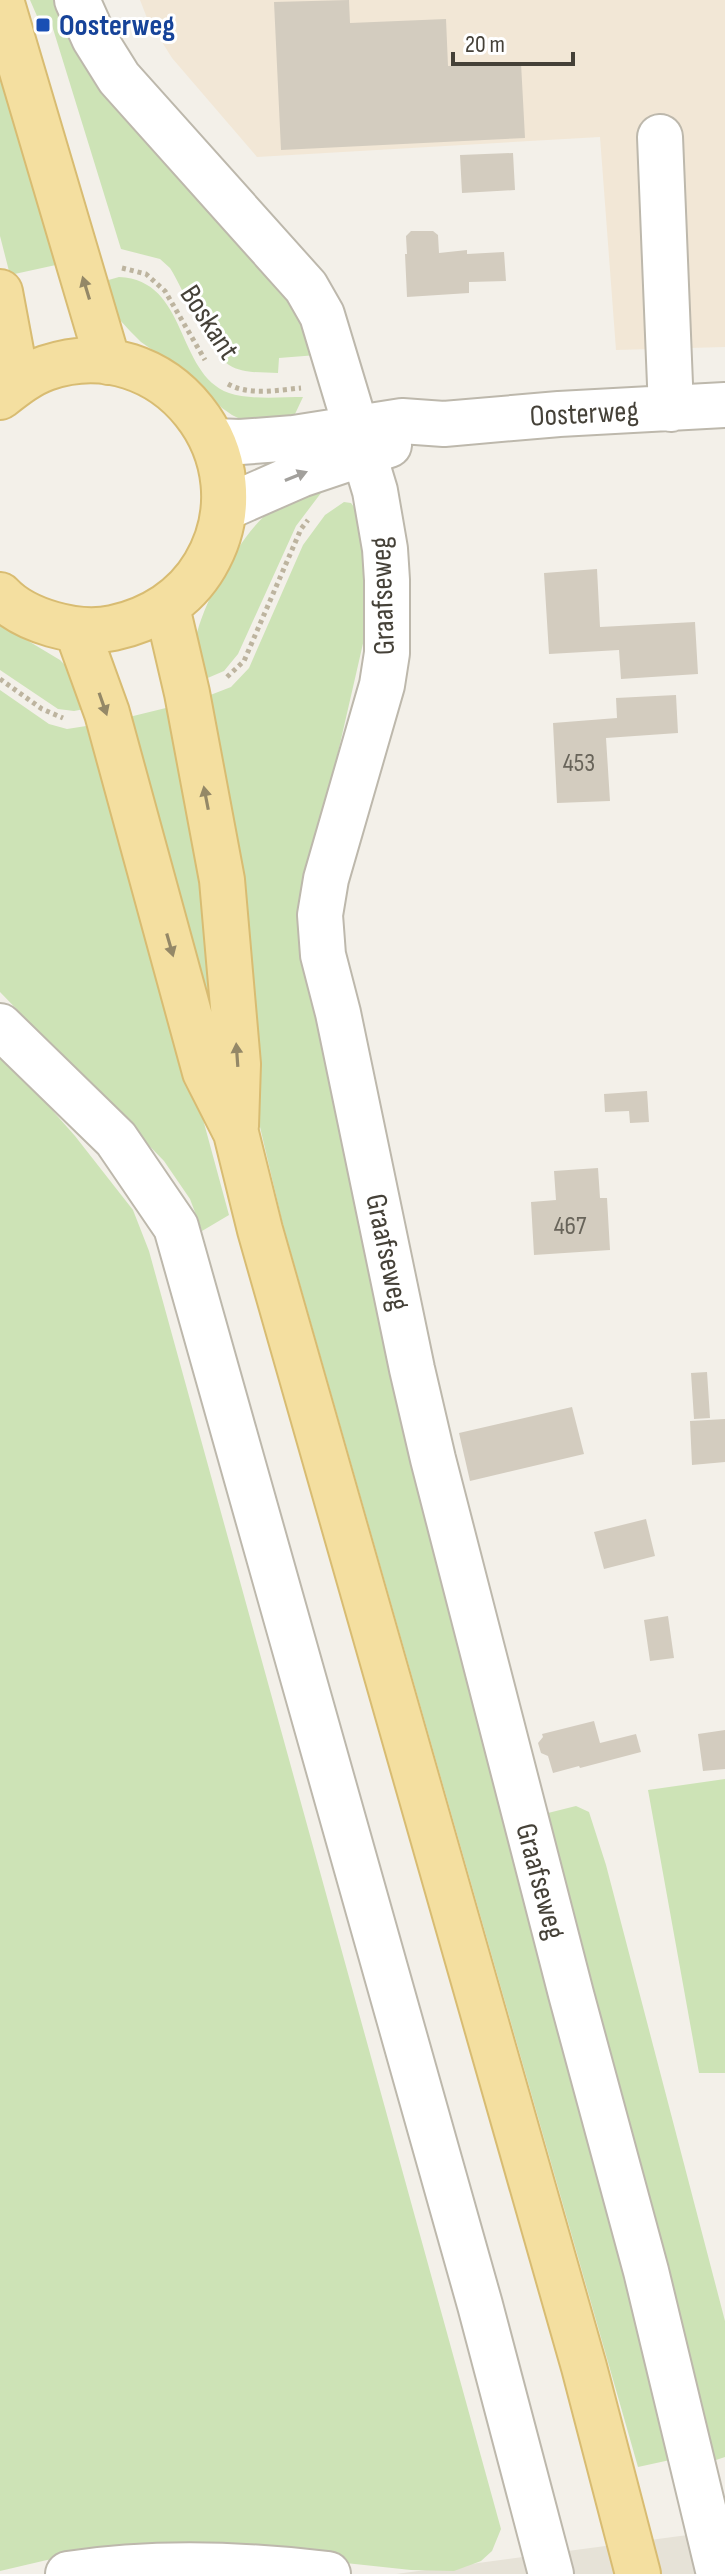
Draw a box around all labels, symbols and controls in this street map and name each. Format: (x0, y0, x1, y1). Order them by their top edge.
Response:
place label: Oosterweg (59, 8, 175, 44)
marker: Oosterweg (34, 16, 52, 34)
scale bar (453, 16, 573, 66)
text: 20 m (465, 30, 505, 59)
one-way arrow (79, 275, 92, 299)
street label: Boskant (172, 278, 247, 367)
street label: Oosterweg (529, 393, 639, 435)
one-way arrow (284, 470, 308, 483)
street label: Graafseweg (363, 536, 403, 656)
one-way arrow (98, 692, 110, 716)
house number: 453 (563, 748, 595, 779)
one-way arrow (200, 785, 212, 810)
one-way arrow (164, 933, 176, 958)
one-way arrow (230, 1042, 243, 1067)
street label: Graafseweg (357, 1191, 417, 1314)
house number: 467 (554, 1211, 587, 1242)
street label: Graafseweg (507, 1819, 573, 1943)

